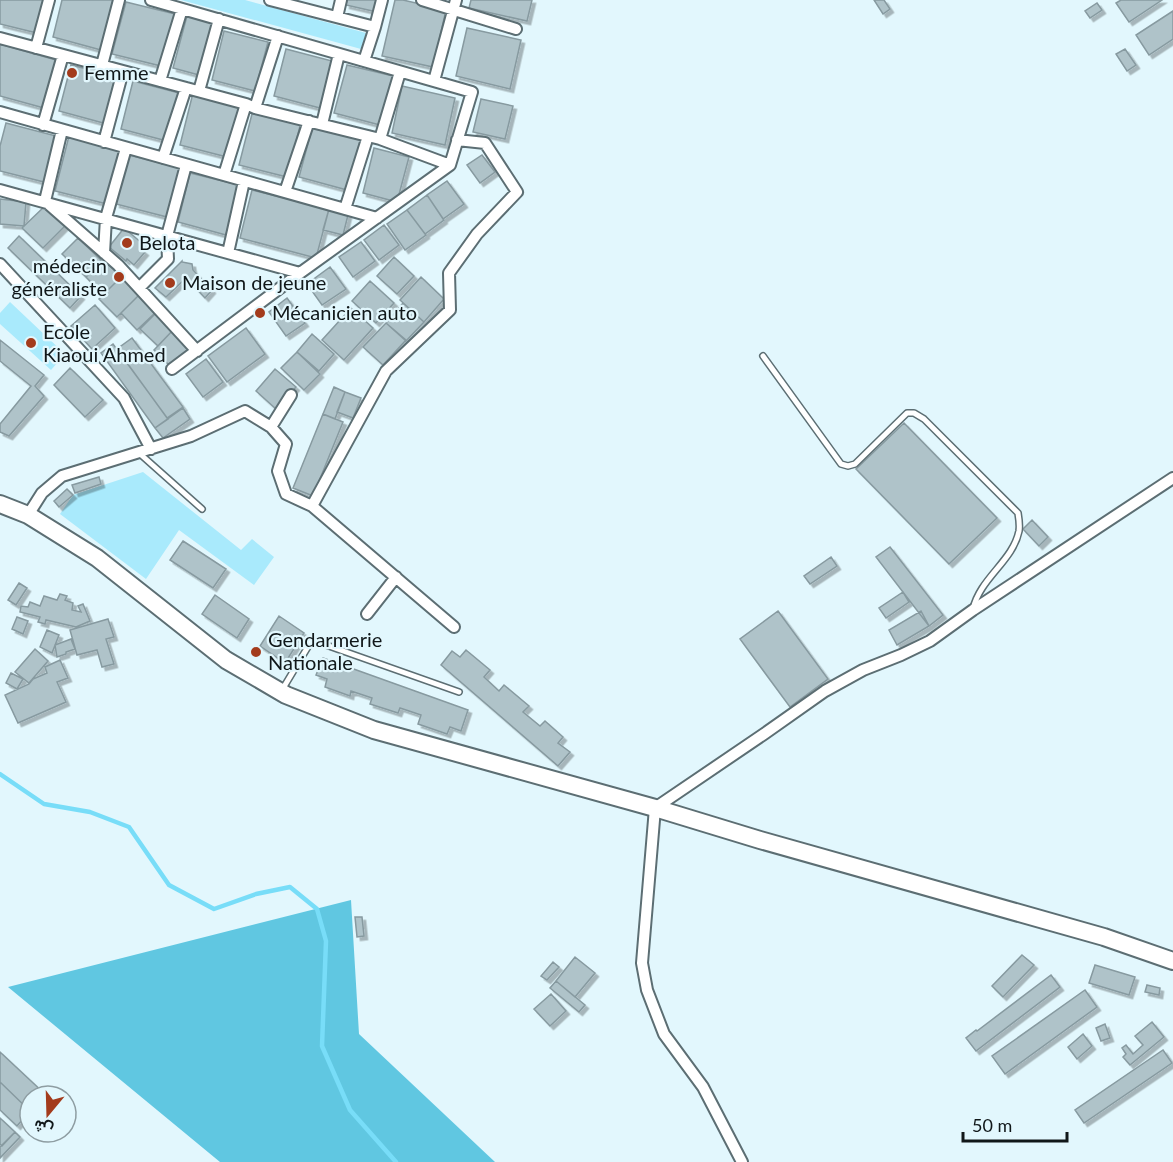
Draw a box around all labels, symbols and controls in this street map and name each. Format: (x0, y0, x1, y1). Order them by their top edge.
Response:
place label: Femme (84, 60, 148, 84)
marker: Femme (65, 66, 79, 80)
place label: Belota (139, 230, 195, 254)
marker: Belota (120, 236, 134, 250)
place label: médecin généraliste (12, 253, 107, 300)
marker: médecin généraliste (112, 270, 126, 284)
place label: Maison de jeune (182, 270, 326, 294)
marker: Maison de jeune (163, 276, 177, 290)
place label: Mécanicien auto (272, 300, 417, 324)
marker: Mécanicien auto (253, 306, 267, 320)
place label: Ecole Kiaoui Ahmed (43, 319, 166, 366)
marker: Ecole Kiaoui Ahmed (24, 336, 38, 350)
place label: Gendarmerie Nationale (268, 627, 382, 674)
marker: Gendarmerie Nationale (249, 645, 263, 659)
north arrow (18, 1084, 78, 1144)
scale bar (963, 1105, 1066, 1143)
text: 50 m (972, 1114, 1012, 1136)
text: ش (31, 1116, 55, 1141)

